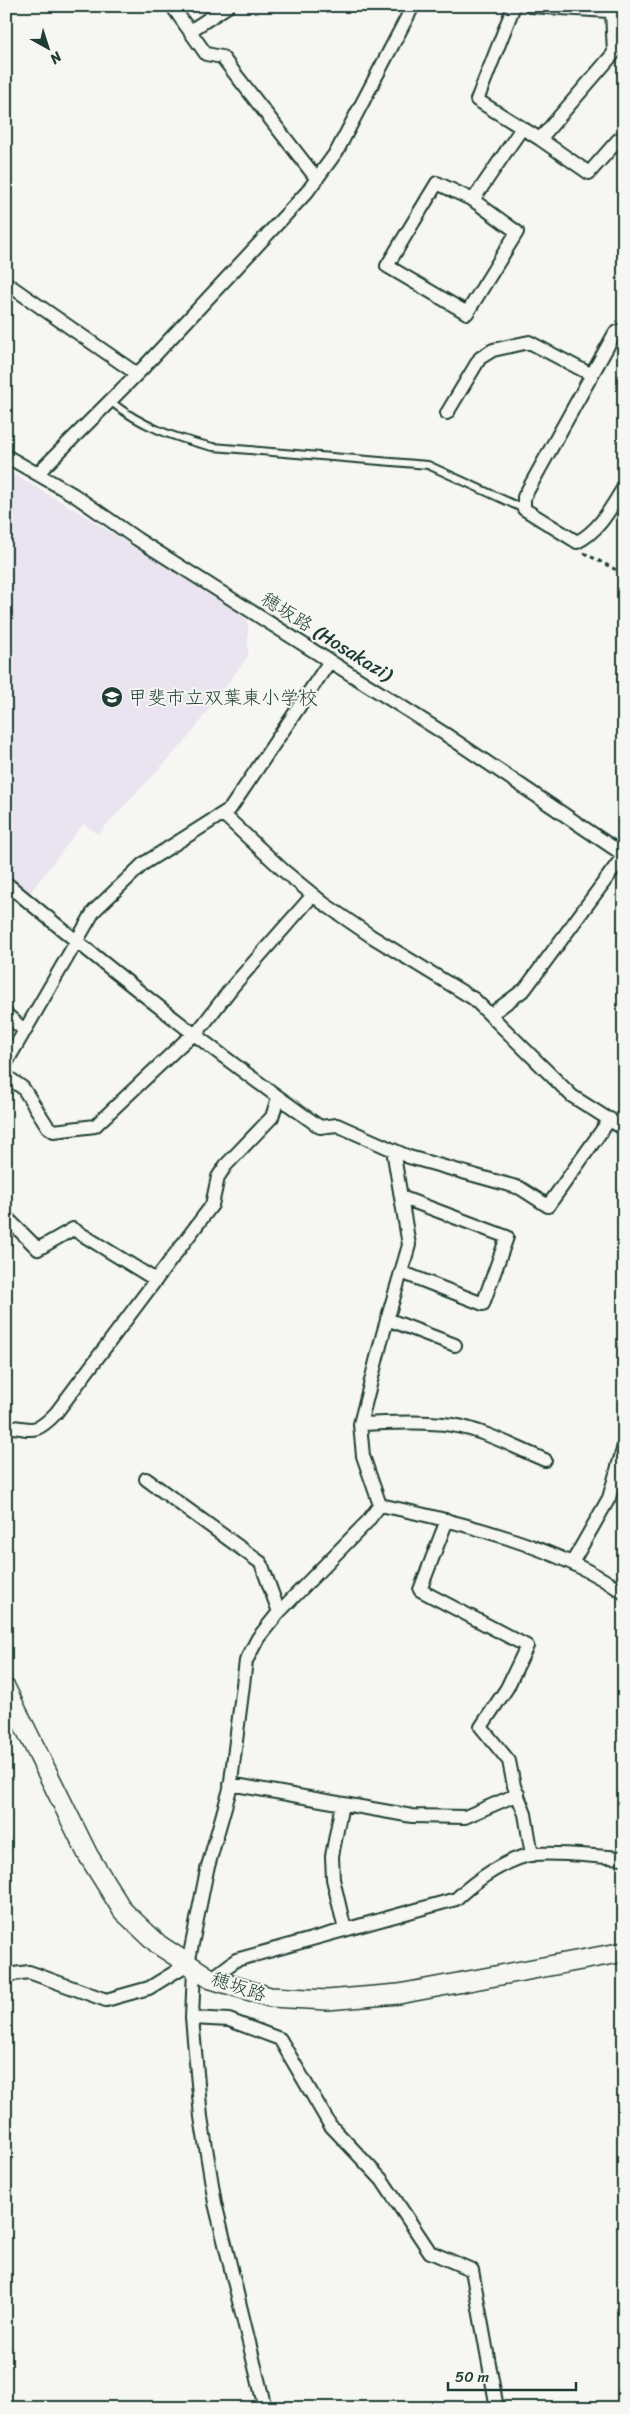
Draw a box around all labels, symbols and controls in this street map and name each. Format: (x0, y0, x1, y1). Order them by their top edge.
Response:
north arrow (22, 22, 72, 72)
text: N (44, 44, 68, 71)
street label: 穂坂路 (Hosakazi) (254, 583, 400, 691)
place label: 甲斐市立双葉東小学校 (128, 681, 318, 714)
school or university icon: 甲斐市立双葉東小学校 (100, 685, 124, 709)
street label: 穂坂路 (207, 1962, 271, 2011)
scale bar (448, 2359, 575, 2391)
text: 50 m (455, 2364, 490, 2390)

